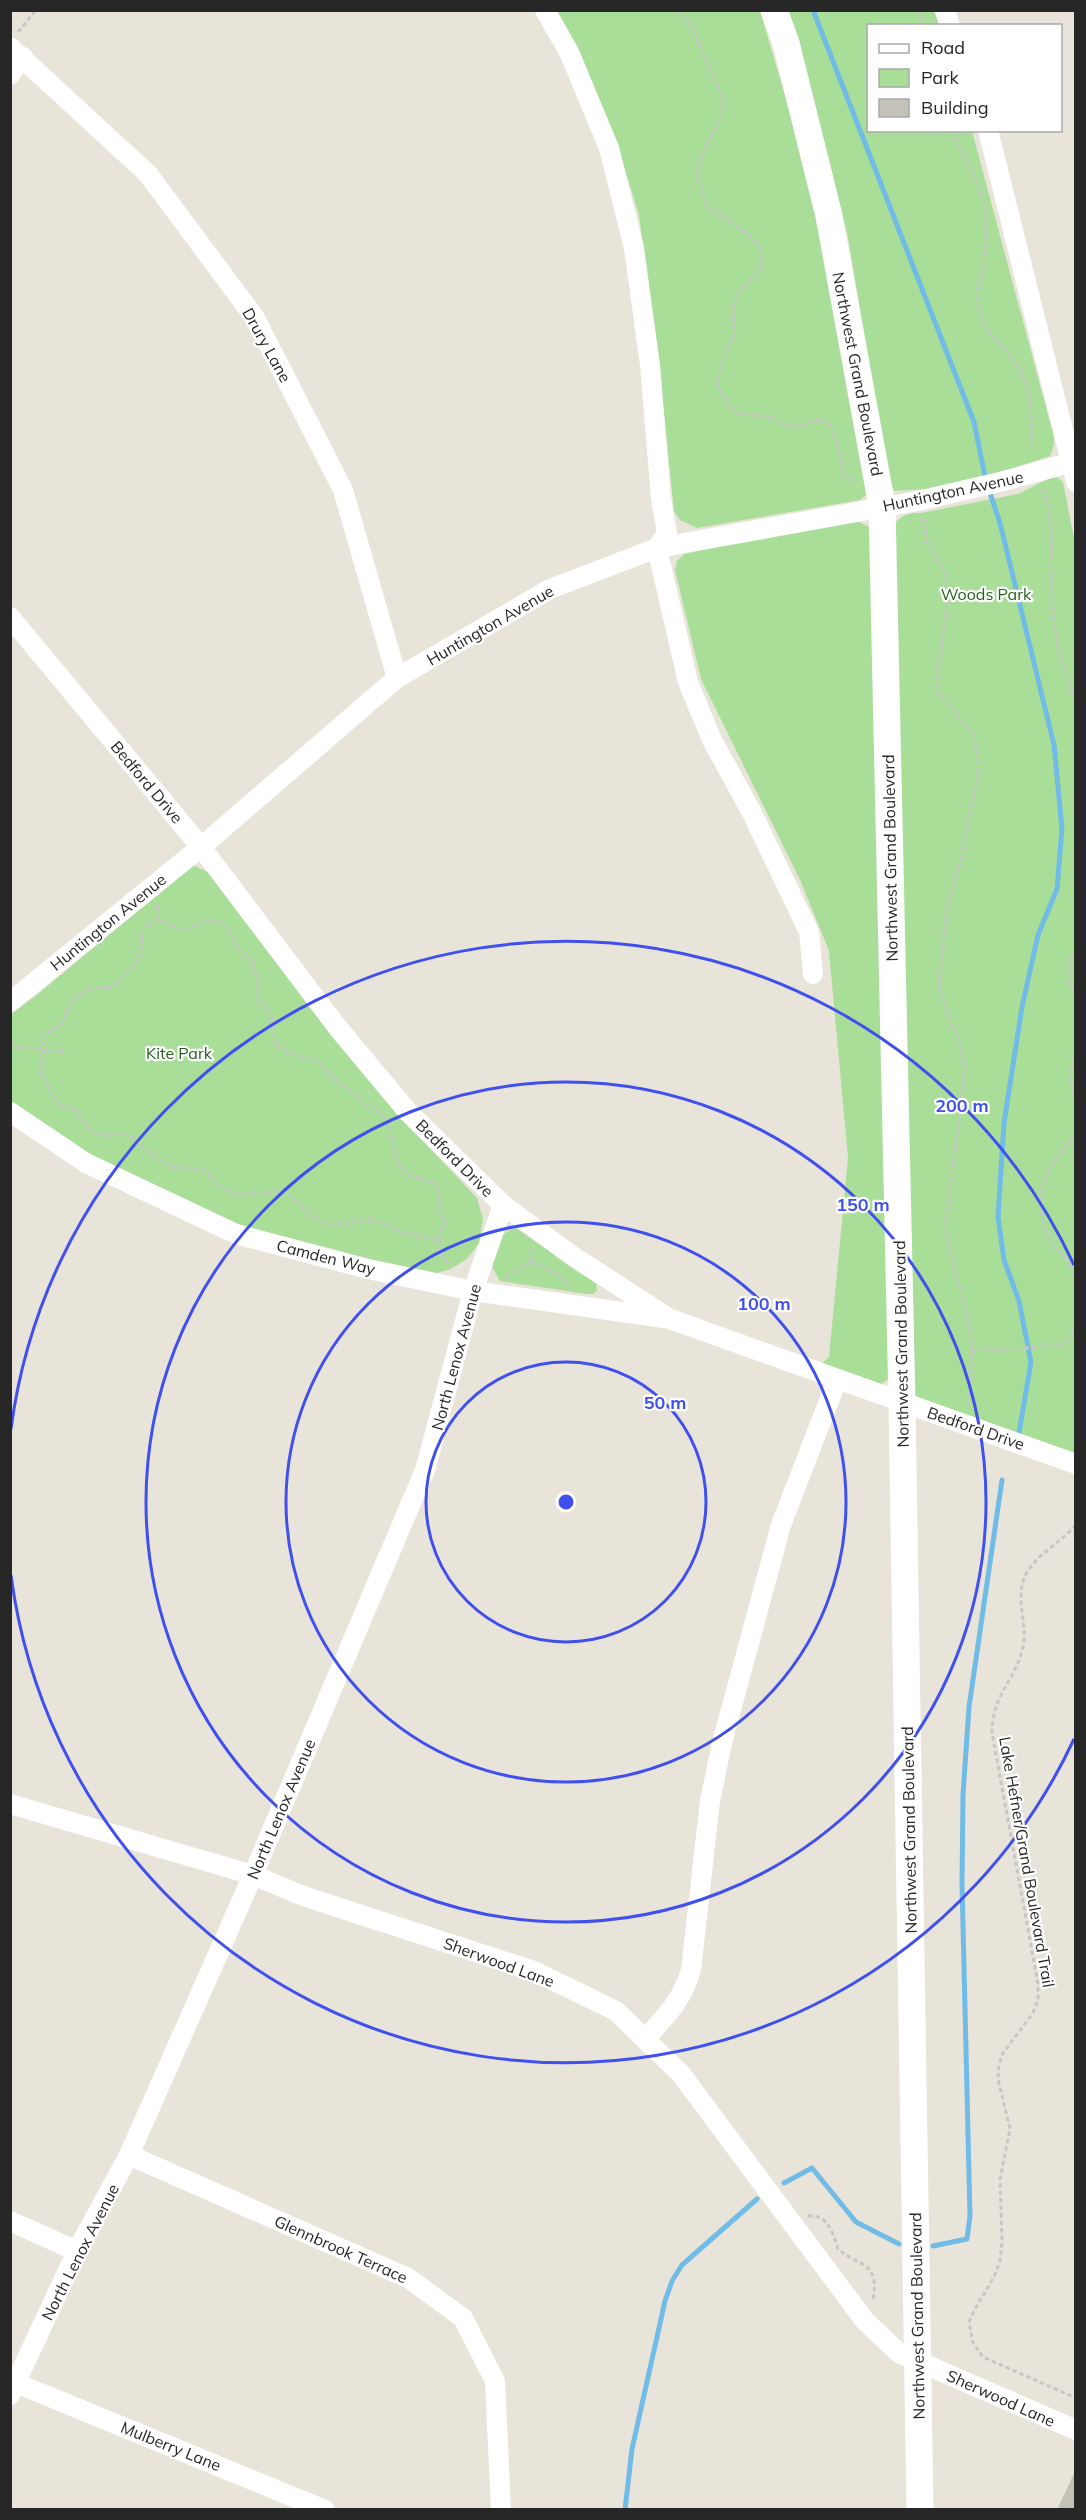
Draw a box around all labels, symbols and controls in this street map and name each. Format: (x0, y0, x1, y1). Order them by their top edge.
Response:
legend (867, 24, 1062, 132)
text: Road (921, 36, 965, 59)
text: Park (921, 66, 960, 89)
text: Building (921, 96, 989, 119)
street label: Northwest Grand Boulevard (828, 270, 888, 478)
street label: Drury Lane (238, 304, 296, 386)
street label: Huntington Avenue (881, 466, 1025, 516)
street label: Huntington Avenue (423, 581, 557, 669)
park label: Woods Park (941, 584, 1032, 604)
street label: Bedford Drive (107, 737, 187, 827)
street label: Northwest Grand Boulevard (878, 754, 902, 962)
street label: Huntington Avenue (46, 869, 170, 975)
park label: Kite Park (146, 1043, 213, 1063)
text: 200 m (935, 1094, 989, 1117)
street label: Bedford Drive (412, 1115, 498, 1201)
text: 150 m (836, 1193, 890, 1216)
street label: Camden Way (275, 1235, 378, 1279)
street label: Northwest Grand Boulevard (889, 1240, 913, 1448)
street label: North Lenox Avenue (427, 1282, 485, 1432)
text: 100 m (737, 1292, 791, 1315)
text: 50 m (644, 1391, 686, 1414)
street label: Bedford Drive (925, 1402, 1027, 1454)
centre of rings (556, 1492, 576, 1512)
street label: Northwest Grand Boulevard (897, 1726, 921, 1934)
street label: Lake Hefner/Grand Boulevard Trail (995, 1735, 1059, 1989)
street label: North Lenox Avenue (242, 1736, 320, 1882)
street label: Sherwood Lane (441, 1933, 557, 1991)
street label: North Lenox Avenue (37, 2180, 123, 2324)
street label: Glennbrook Terrace (271, 2211, 411, 2287)
street label: Northwest Grand Boulevard (905, 2212, 929, 2420)
street label: Sherwood Lane (944, 2365, 1058, 2431)
street label: Mulberry Lane (118, 2417, 224, 2475)

